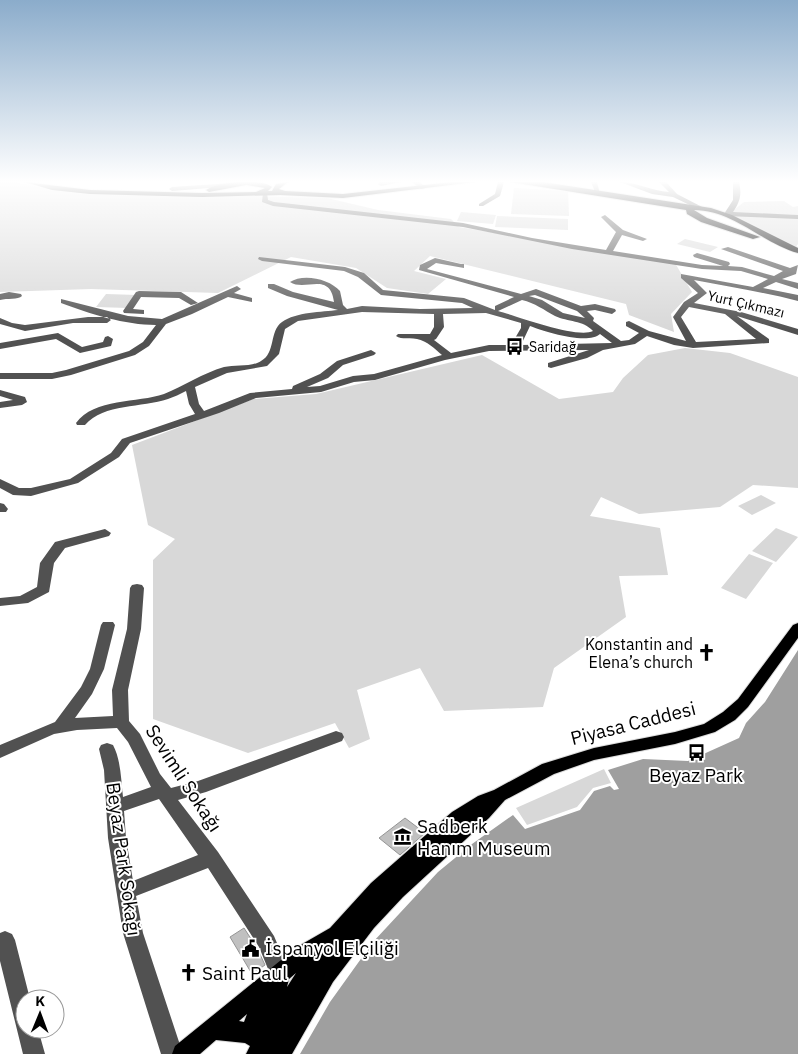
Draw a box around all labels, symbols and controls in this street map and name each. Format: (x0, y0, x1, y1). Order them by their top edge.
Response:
street label: Yurt Çıkmazı (706, 286, 786, 322)
bus stop icon: Saridağ (505, 337, 525, 357)
place label: Saridağ (529, 338, 577, 356)
place label: Konstantin and Elena’s church (585, 634, 693, 672)
church icon: Konstantin and Elena’s church (697, 643, 717, 663)
street label: Piyasa Caddesi (568, 696, 698, 750)
street label: Sevimli Sokağı (140, 720, 228, 836)
bus stop icon: Beyaz Park (686, 742, 706, 762)
place label: Beyaz Park (649, 763, 743, 787)
street label: Beyaz Park Sokağı (101, 781, 147, 937)
place label: Sadberk Hanım Museum (417, 814, 550, 860)
museum icon: Sadberk Hanım Museum (393, 827, 413, 847)
place label: İspanyol Elçiliği (265, 936, 399, 960)
public building icon: İspanyol Elçiliği (241, 938, 261, 958)
place label: Saint Paul (202, 961, 287, 985)
church icon: Saint Paul (178, 963, 198, 983)
north arrow (15, 989, 65, 1039)
text: K (35, 992, 46, 1010)

